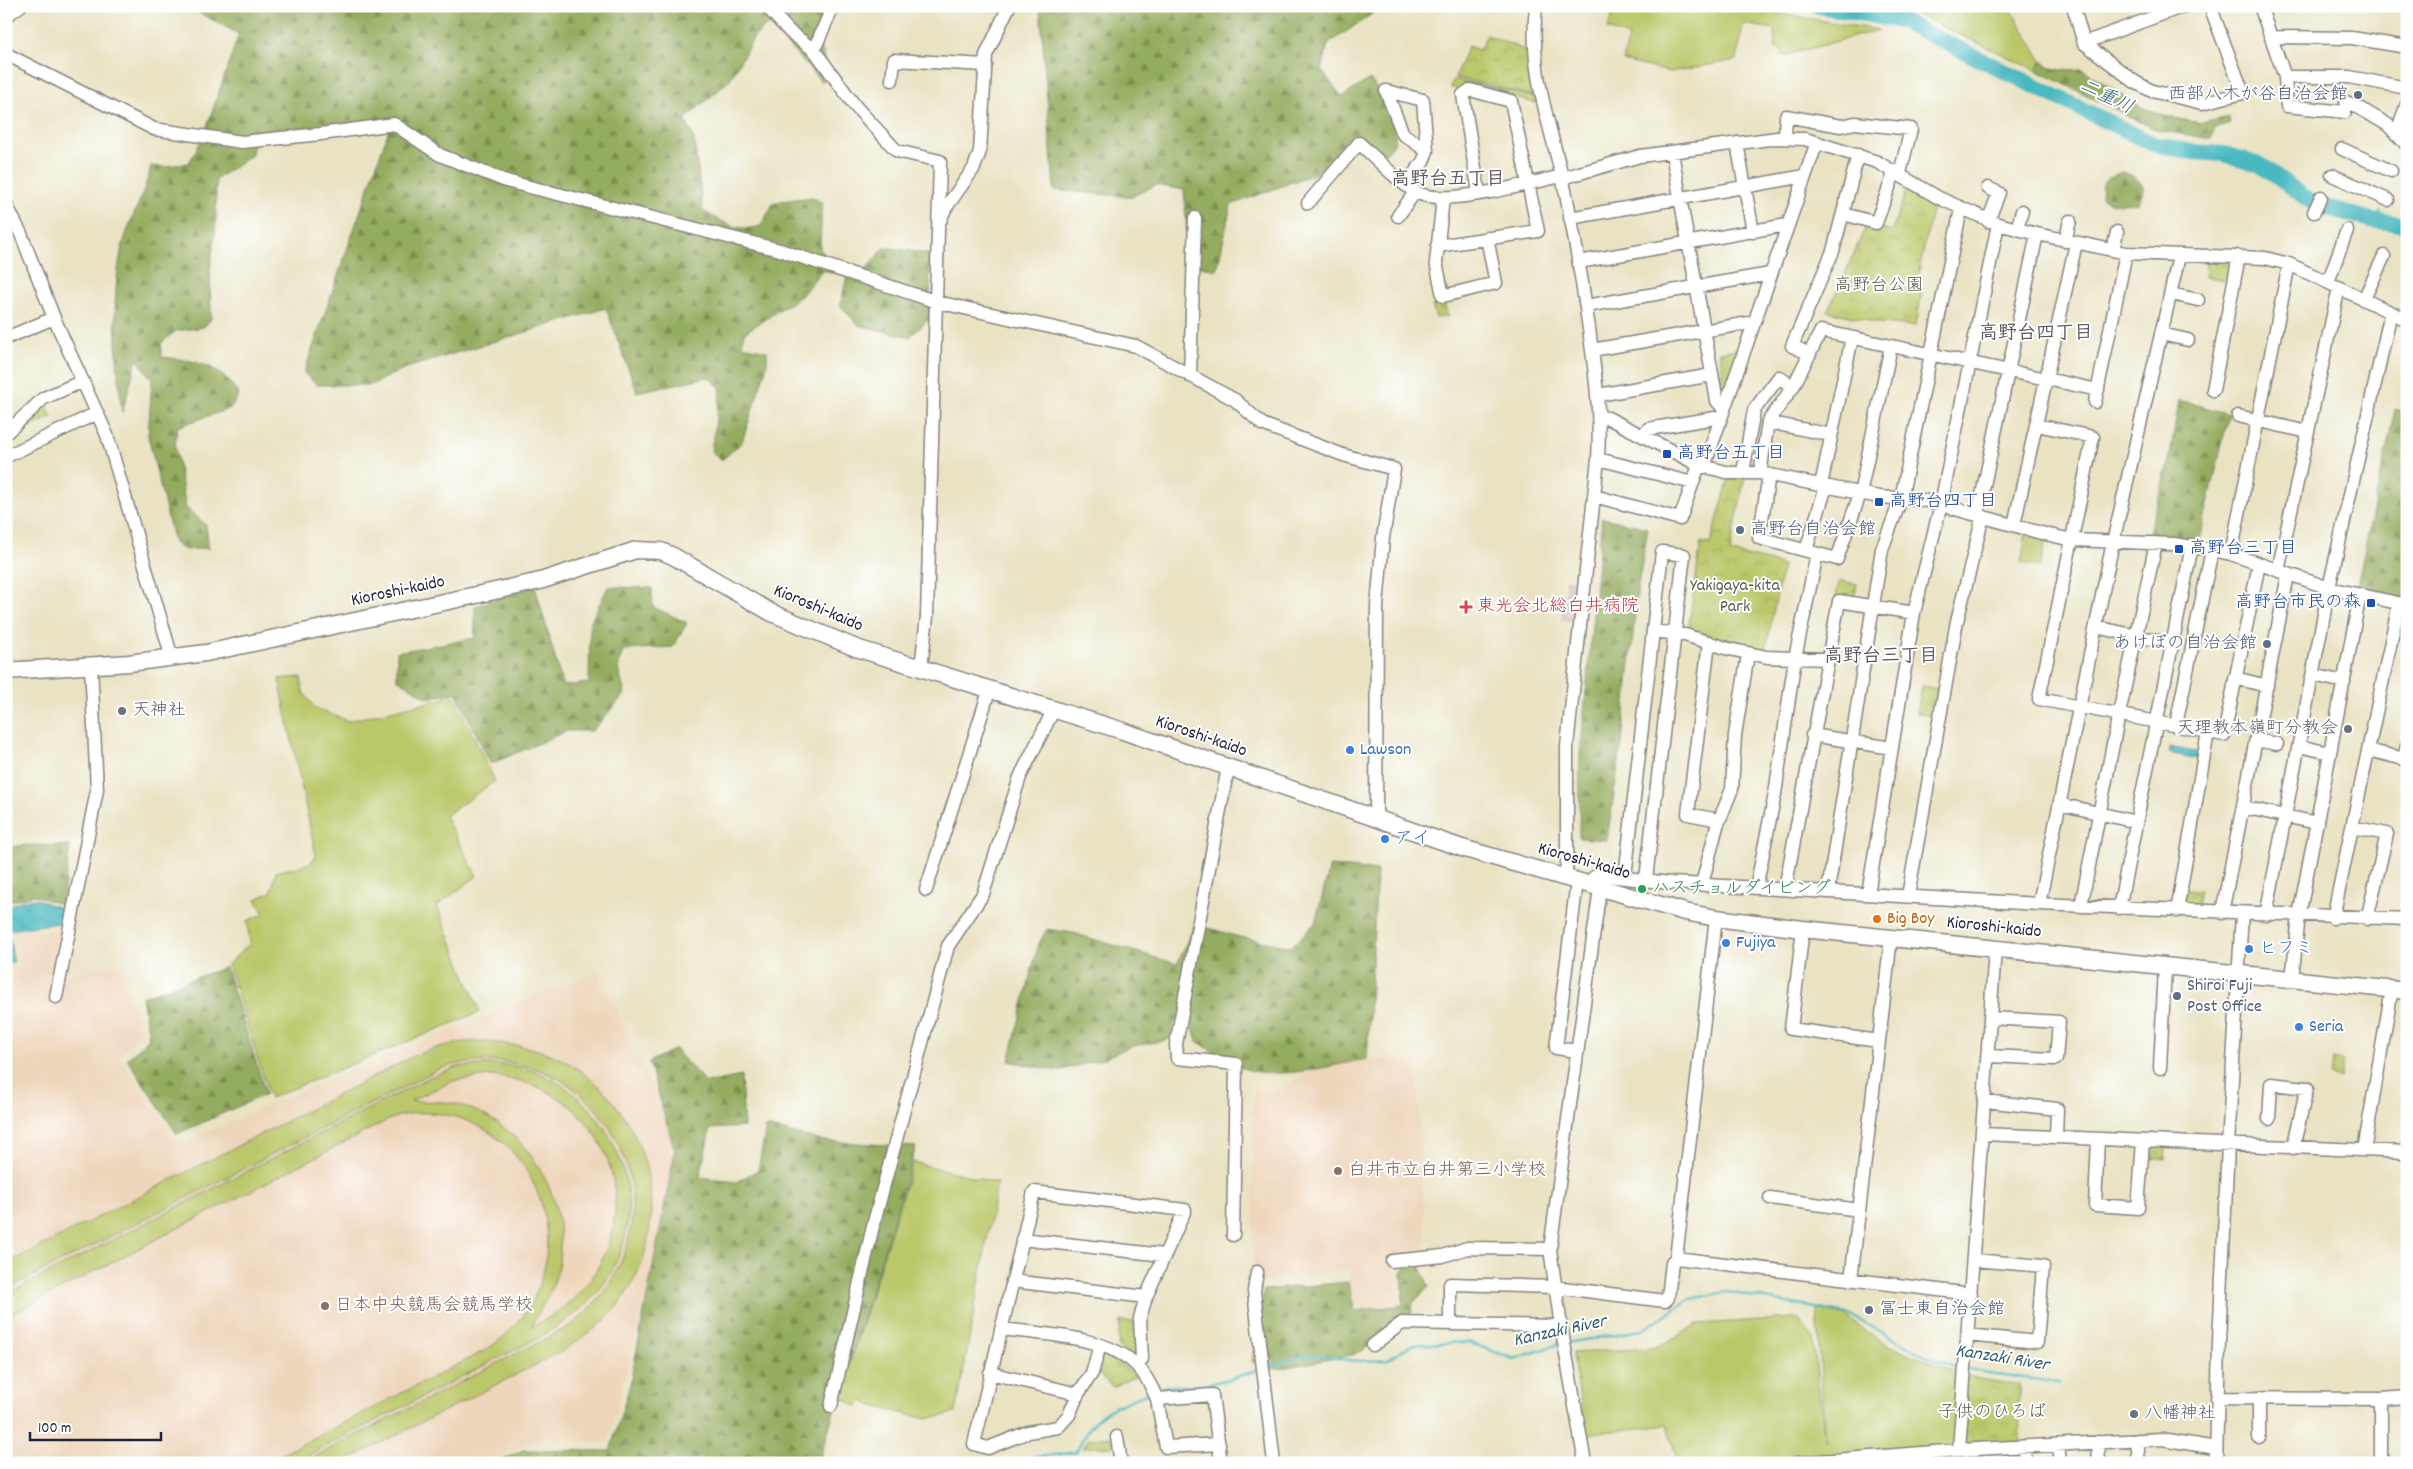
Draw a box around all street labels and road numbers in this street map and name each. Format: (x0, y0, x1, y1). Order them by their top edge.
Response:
street label: Kioroshi-kaido (349, 570, 447, 614)
street label: Kioroshi-kaido (769, 579, 867, 639)
street label: Kioroshi-kaido (1152, 710, 1250, 764)
street label: Kioroshi-kaido (1535, 837, 1633, 887)
street label: Kioroshi-kaido (1945, 911, 2043, 945)

